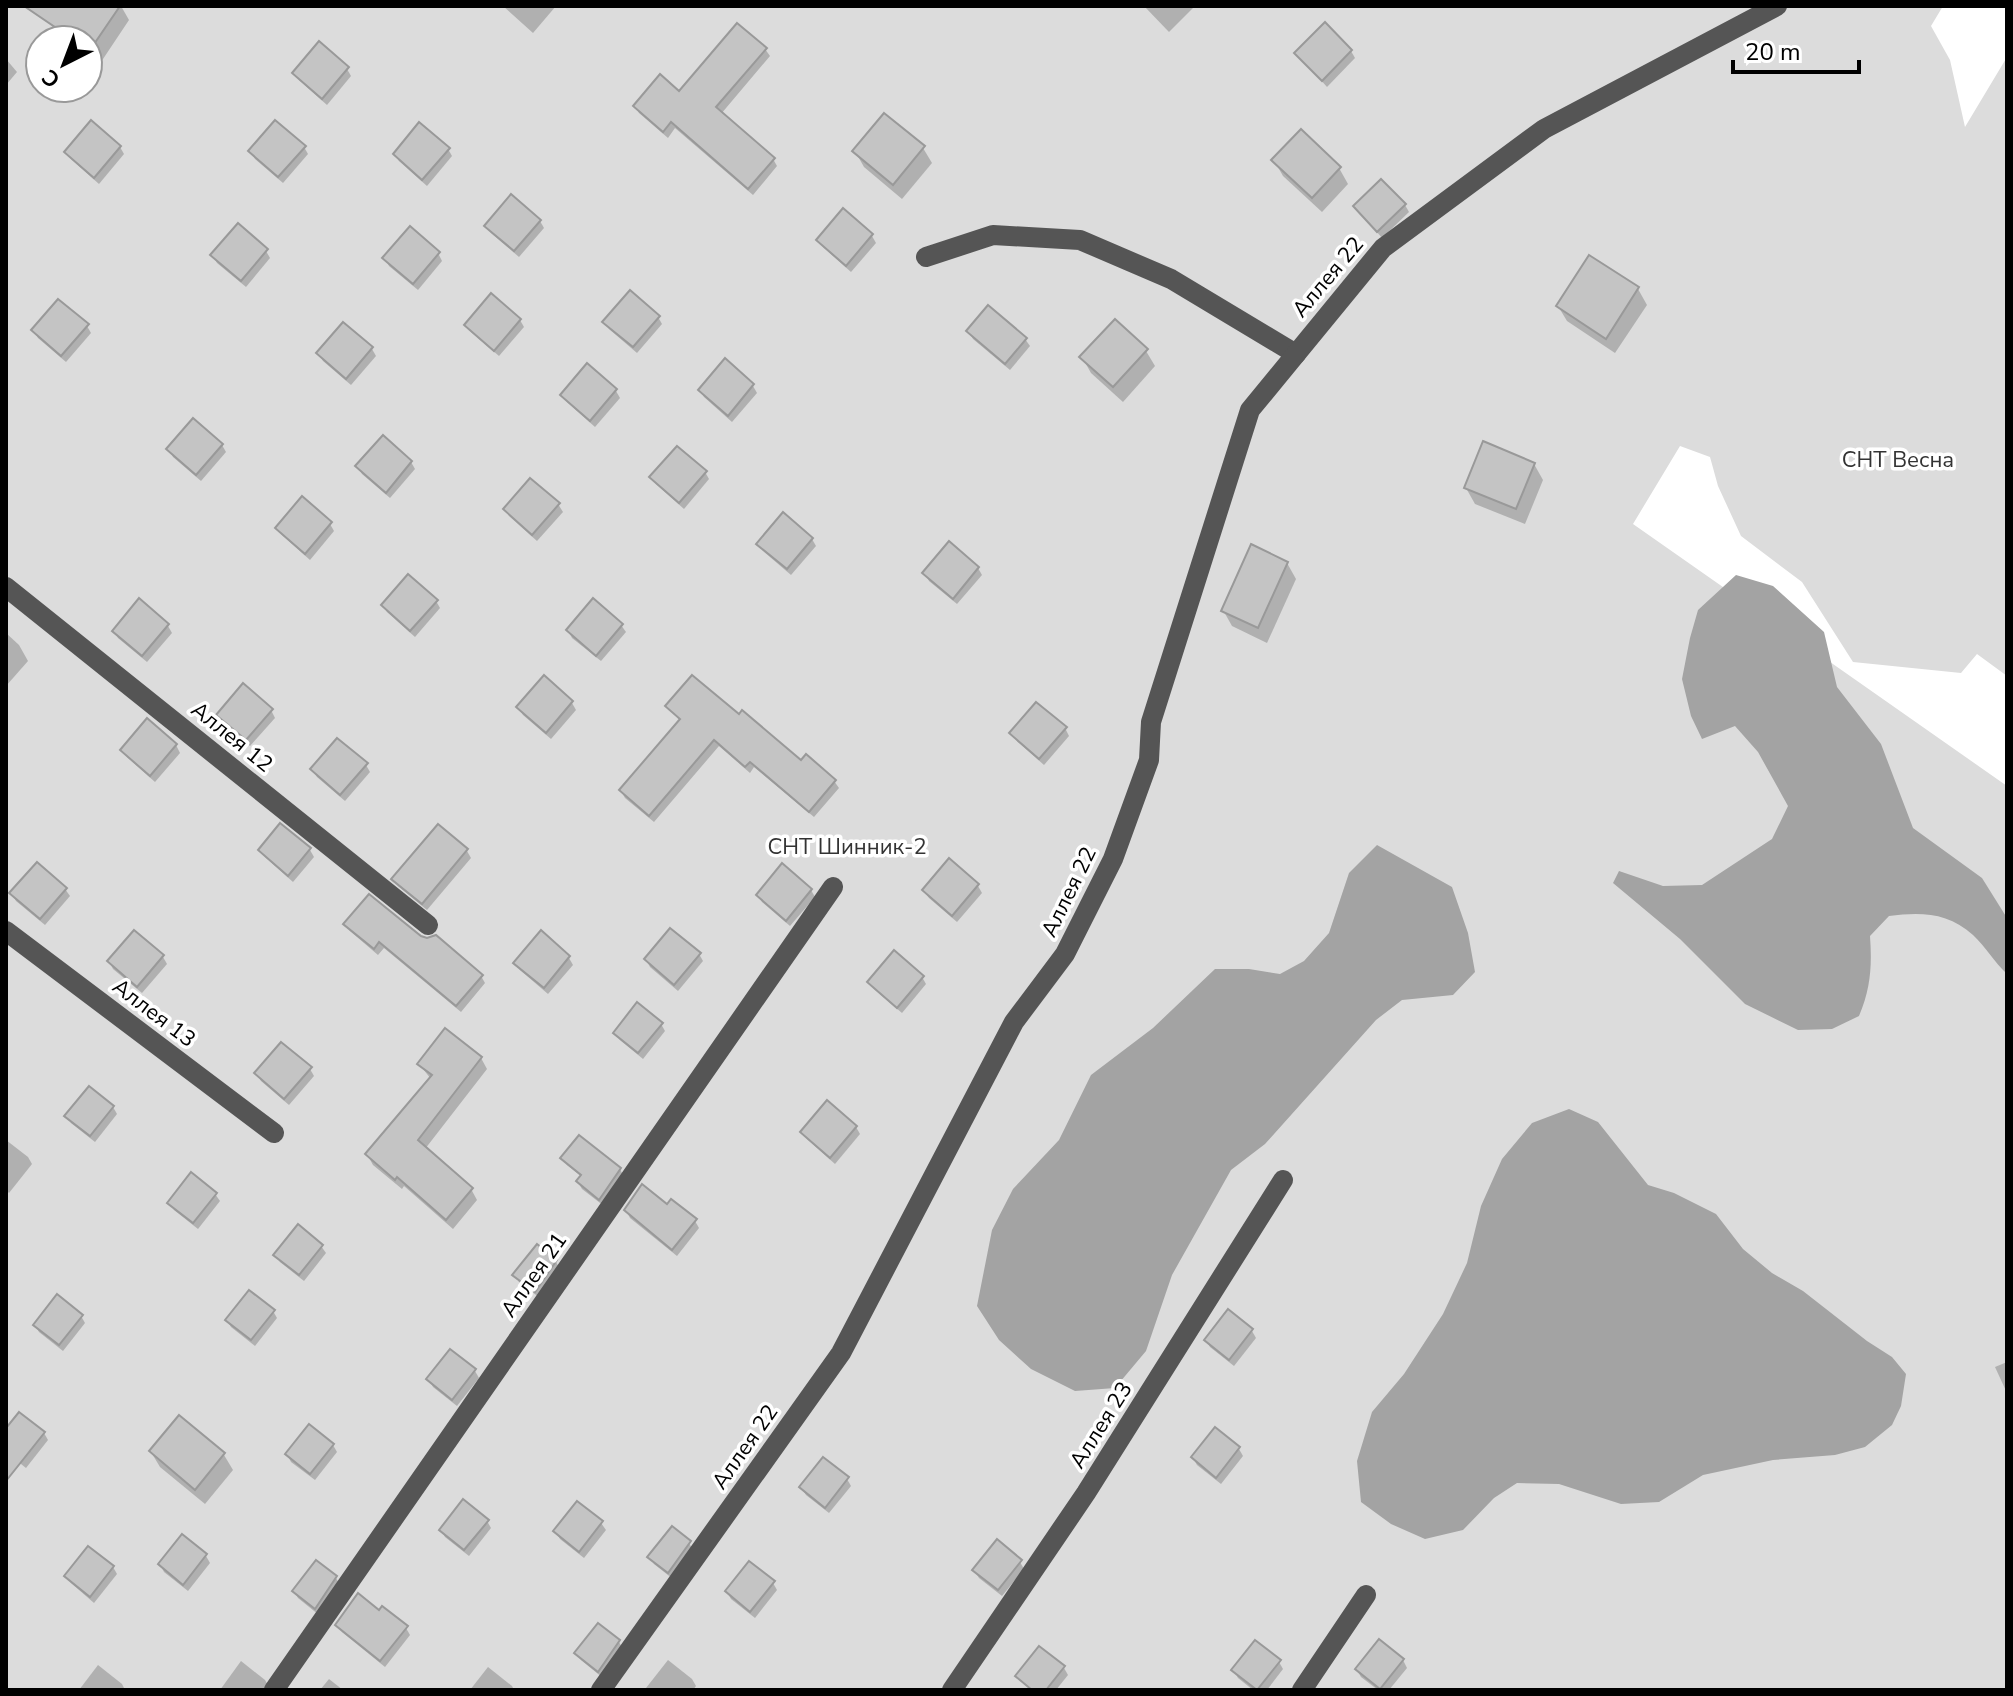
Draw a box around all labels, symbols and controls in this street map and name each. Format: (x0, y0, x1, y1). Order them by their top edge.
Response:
north arrow (24, 24, 104, 104)
scale bar (1733, 24, 1859, 74)
text: 20 m (1745, 36, 1801, 68)
text: С (36, 62, 67, 94)
street label: Аллея 22 (1285, 230, 1371, 324)
park label: СНТ Весна (1842, 445, 1954, 475)
street label: Аллея 12 (185, 695, 279, 779)
park label: СНТ Шинник-2 (767, 832, 927, 862)
street label: Аллея 22 (1034, 842, 1104, 942)
street label: Аллея 13 (106, 972, 202, 1054)
street label: Аллея 21 (494, 1227, 574, 1323)
street label: Аллея 23 (1063, 1376, 1139, 1474)
street label: Аллея 22 (705, 1399, 785, 1495)

